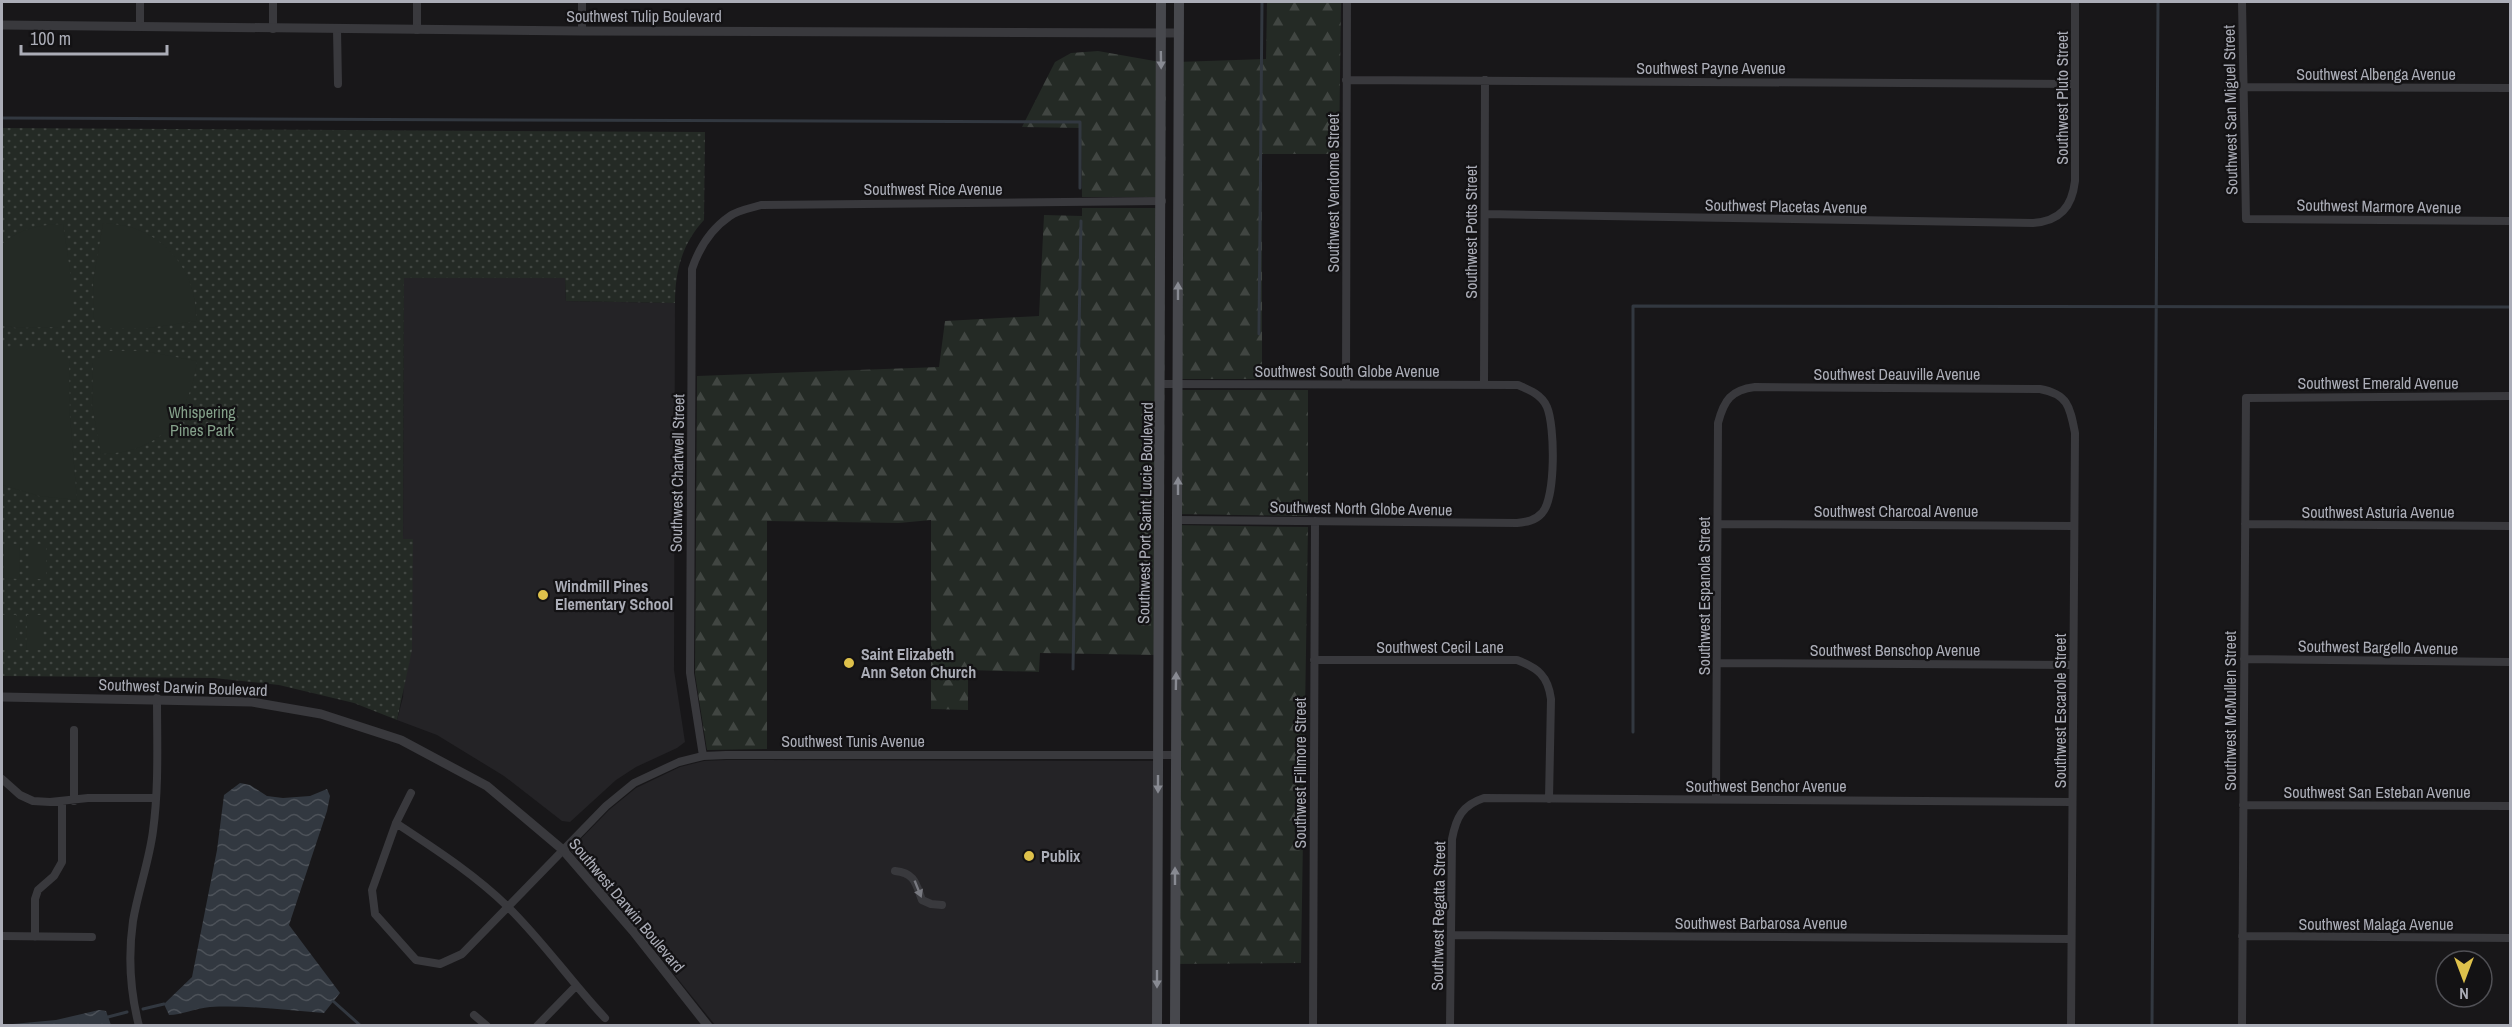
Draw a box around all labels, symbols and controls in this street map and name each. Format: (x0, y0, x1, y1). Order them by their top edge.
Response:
street label: Southwest Tulip Boulevard (566, 5, 722, 27)
scale bar (21, 18, 166, 56)
street label: Southwest San Miguel Street (2218, 25, 2242, 195)
text: 100 m (30, 26, 71, 51)
street label: Southwest Pluto Street (2051, 31, 2073, 165)
one-way arrow (1156, 50, 1166, 69)
street label: Southwest Payne Avenue (1636, 57, 1786, 79)
street label: Southwest Albenga Avenue (2296, 63, 2456, 85)
street label: Southwest Vendome Street (1322, 113, 1344, 273)
street label: Southwest Potts Street (1460, 165, 1482, 299)
street label: Southwest Rice Avenue (863, 178, 1003, 200)
street label: Southwest Placetas Avenue (1705, 194, 1867, 218)
street label: Southwest Marmore Avenue (2297, 194, 2461, 218)
one-way arrow (1173, 282, 1183, 301)
street label: Southwest South Globe Avenue (1254, 360, 1440, 382)
street label: Southwest Deauville Avenue (1814, 363, 1980, 385)
street label: Southwest Emerald Avenue (2298, 372, 2458, 394)
street label: Southwest Chartwell Street (665, 393, 689, 552)
park label: Whispering Pines Park (168, 401, 236, 441)
street label: Southwest Port Saint Lucie Boulevard (1132, 402, 1158, 624)
one-way arrow (1173, 477, 1183, 496)
street label: Southwest North Globe Avenue (1269, 495, 1453, 521)
street label: Southwest Charcoal Avenue (1814, 500, 1978, 522)
street label: Southwest Asturia Avenue (2302, 501, 2454, 523)
street label: Southwest Espanola Street (1693, 517, 1715, 675)
place label: Windmill Pines Elementary School (555, 575, 673, 615)
marker: Windmill Pines Elementary School (536, 588, 550, 602)
street label: Southwest McMullen Street (2219, 631, 2241, 791)
street label: Southwest Escarole Street (2049, 633, 2071, 788)
street label: Southwest Bargello Avenue (2298, 635, 2458, 659)
street label: Southwest Cecil Lane (1376, 636, 1504, 658)
street label: Southwest Benschop Avenue (1810, 639, 1980, 661)
place label: Saint Elizabeth Ann Seton Church (861, 643, 976, 683)
marker: Saint Elizabeth Ann Seton Church (842, 656, 856, 670)
one-way arrow (1171, 672, 1181, 691)
street label: Southwest Darwin Boulevard (98, 673, 268, 701)
street label: Southwest Fillmore Street (1289, 697, 1311, 848)
street label: Southwest Tunis Avenue (781, 730, 925, 752)
one-way arrow (1153, 775, 1163, 794)
street label: Southwest Benchor Avenue (1686, 775, 1846, 797)
street label: Southwest San Esteban Avenue (2283, 781, 2471, 803)
street label: Southwest Darwin Boulevard (564, 833, 690, 977)
street label: Southwest Regatta Street (1426, 841, 1450, 991)
place label: Publix (1041, 845, 1081, 867)
marker: Publix (1022, 849, 1036, 863)
one-way arrow (1170, 867, 1180, 886)
one-way arrow (914, 880, 923, 898)
street label: Southwest Barbarosa Avenue (1675, 912, 1847, 934)
street label: Southwest Malaga Avenue (2298, 913, 2454, 935)
north arrow (2434, 949, 2494, 1009)
one-way arrow (1152, 970, 1162, 989)
text: N (2459, 983, 2469, 1005)

